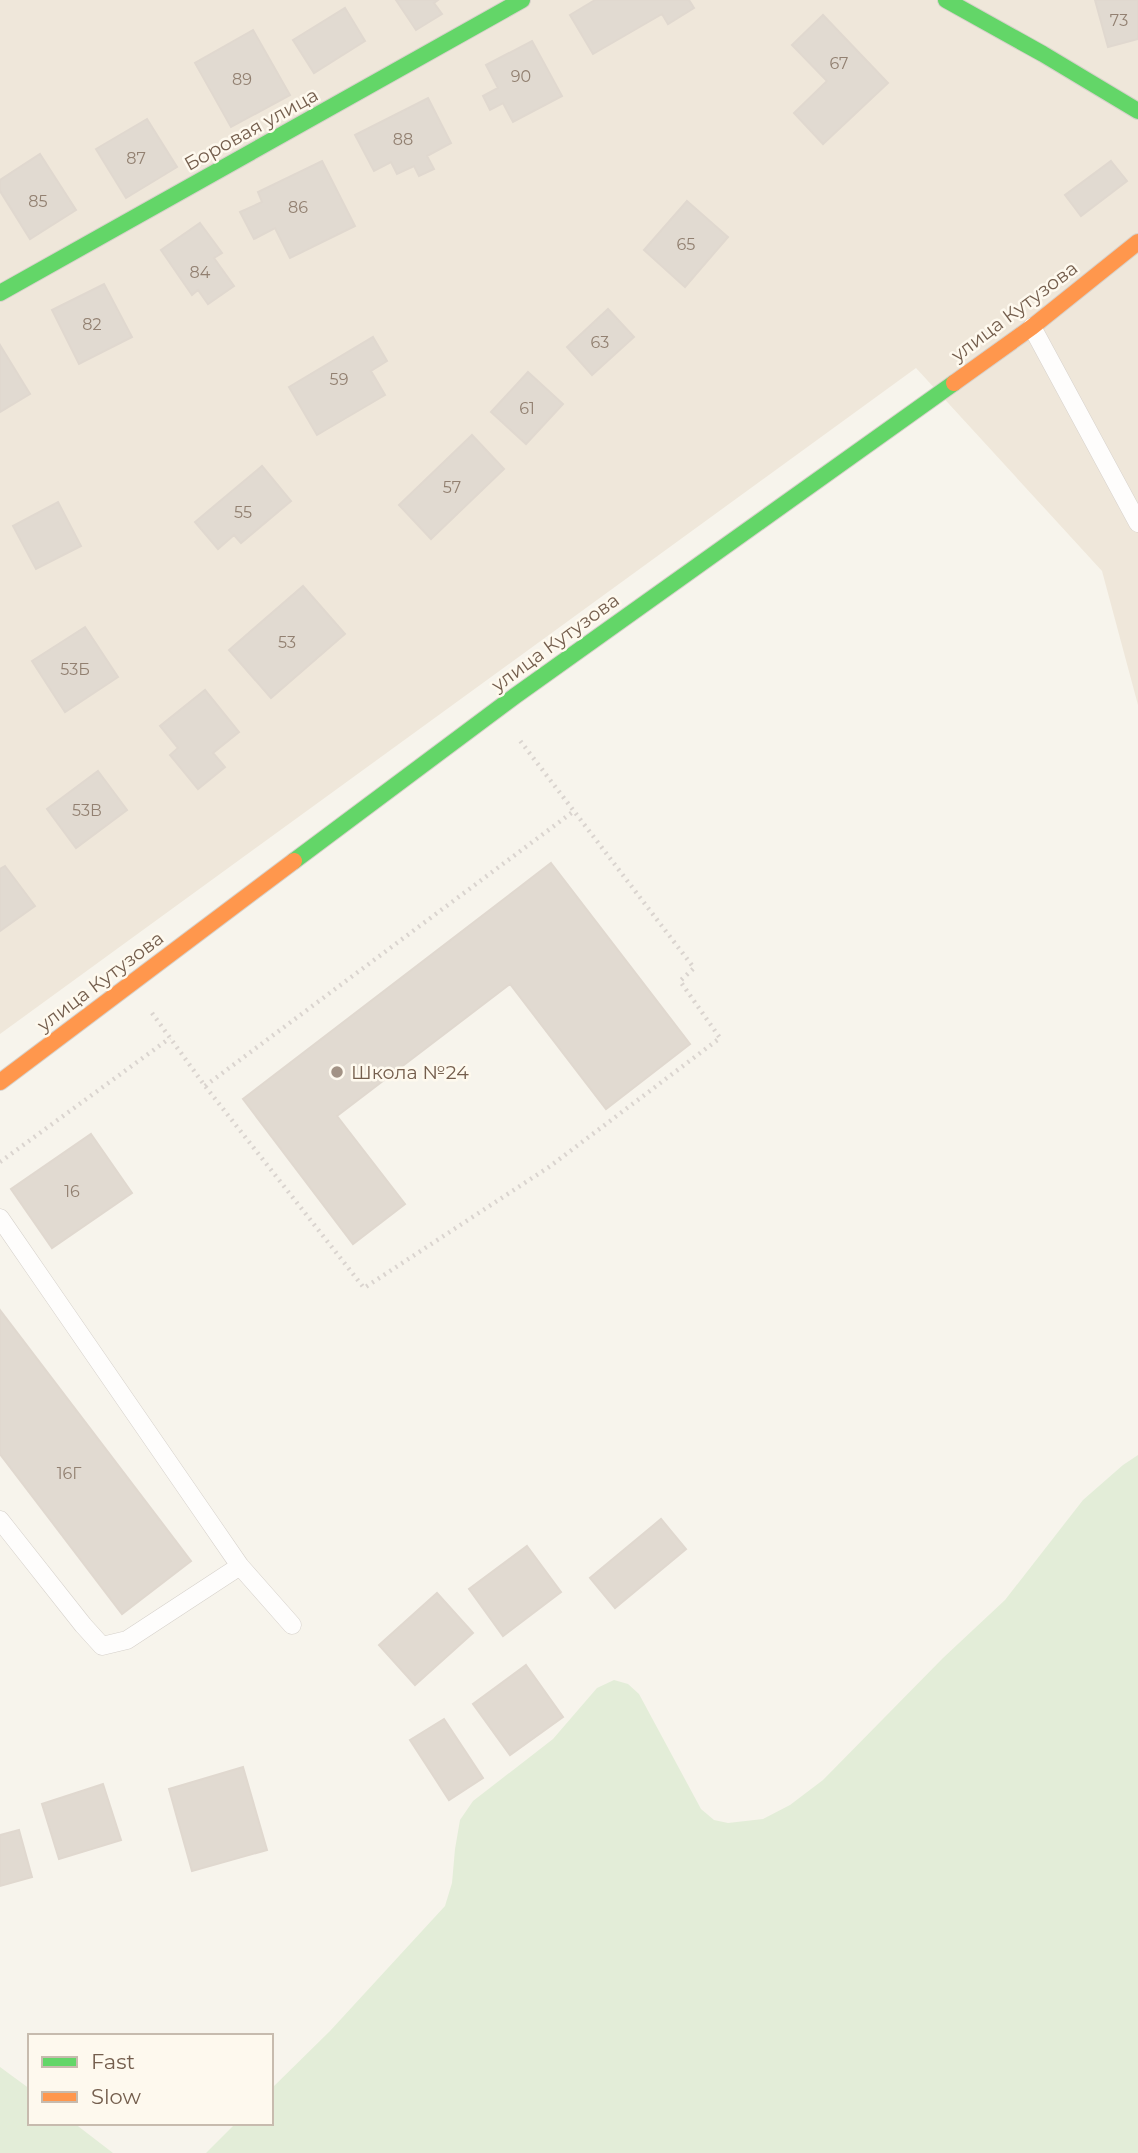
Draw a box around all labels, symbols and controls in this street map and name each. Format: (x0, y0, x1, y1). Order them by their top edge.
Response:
house number: 73 (1110, 11, 1128, 30)
house number: 67 (829, 54, 849, 73)
house number: 90 (511, 67, 531, 86)
house number: 89 (232, 70, 252, 89)
street label: Боровая улица (180, 83, 322, 176)
house number: 88 (393, 130, 413, 149)
house number: 87 (126, 149, 146, 168)
house number: 85 (28, 192, 48, 211)
house number: 86 (288, 198, 308, 217)
house number: 65 (677, 235, 695, 254)
street label: улица Кутузова (946, 256, 1082, 367)
house number: 84 (190, 263, 211, 282)
house number: 82 (82, 315, 102, 334)
house number: 63 (591, 333, 609, 352)
house number: 59 (330, 370, 348, 389)
house number: 61 (519, 399, 535, 418)
house number: 57 (443, 478, 461, 497)
house number: 55 (234, 503, 252, 522)
street label: улица Кутузова (486, 588, 624, 697)
house number: 53 (278, 633, 296, 652)
house number: 53Б (60, 660, 90, 679)
house number: 53В (72, 801, 102, 820)
street label: улица Кутузова (32, 926, 168, 1037)
place label: Школа №24 (351, 1061, 469, 1084)
marker: Школа №24 (329, 1064, 345, 1080)
house number: 16 (64, 1182, 80, 1201)
house number: 16Г (57, 1464, 82, 1483)
legend (28, 2034, 273, 2125)
text: Fast (91, 2049, 135, 2074)
text: Slow (91, 2084, 141, 2109)

